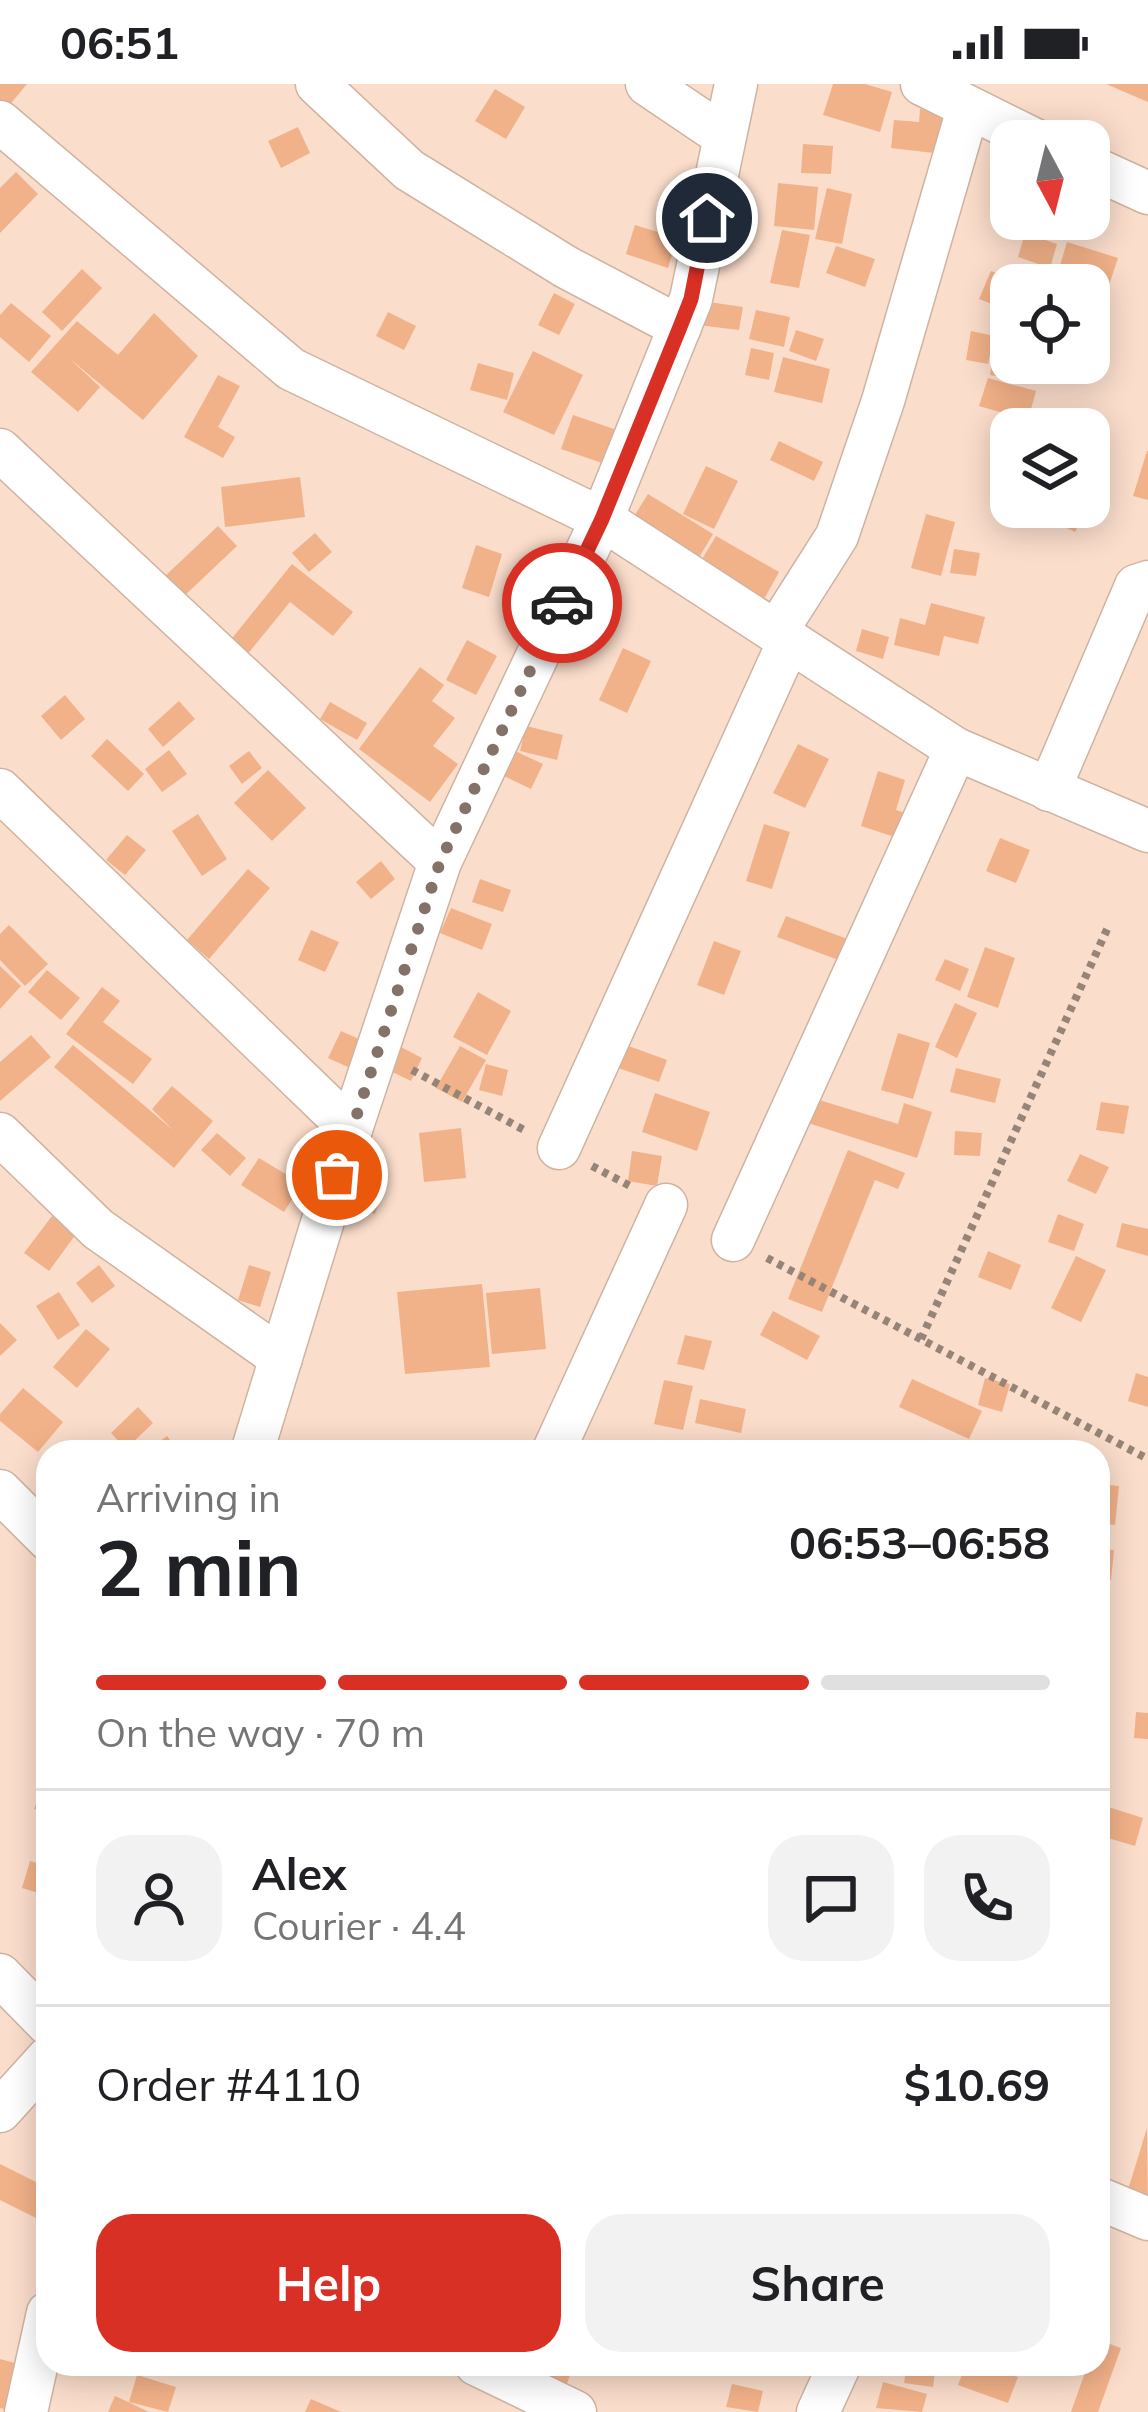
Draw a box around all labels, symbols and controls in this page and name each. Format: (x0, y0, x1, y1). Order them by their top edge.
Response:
text: 06:51 (60, 14, 179, 70)
north arrow (990, 120, 1110, 240)
map controls (990, 120, 1110, 528)
pin (656, 167, 758, 269)
icon: home (674, 185, 740, 251)
button: locate (990, 264, 1110, 384)
button: layers (990, 408, 1110, 528)
courier (502, 543, 622, 663)
icon: car (529, 570, 595, 636)
pin (286, 1124, 388, 1226)
icon: bag (304, 1142, 370, 1208)
text: Arriving in (96, 1473, 281, 1522)
text: 06:53–06:58 (789, 1514, 1050, 1570)
text: 2 min (96, 1518, 302, 1616)
text: On the way · 70 m (96, 1708, 425, 1757)
button: person (96, 1835, 222, 1961)
button: chat (768, 1835, 894, 1961)
button: phone (924, 1835, 1050, 1961)
text: Alex (252, 1845, 347, 1901)
text: Courier · 4.4 (252, 1901, 466, 1950)
text: Order #4110 (96, 2056, 361, 2112)
text: $10.69 (904, 2056, 1050, 2112)
button: Help (96, 2214, 561, 2352)
button: Share (585, 2214, 1050, 2352)

